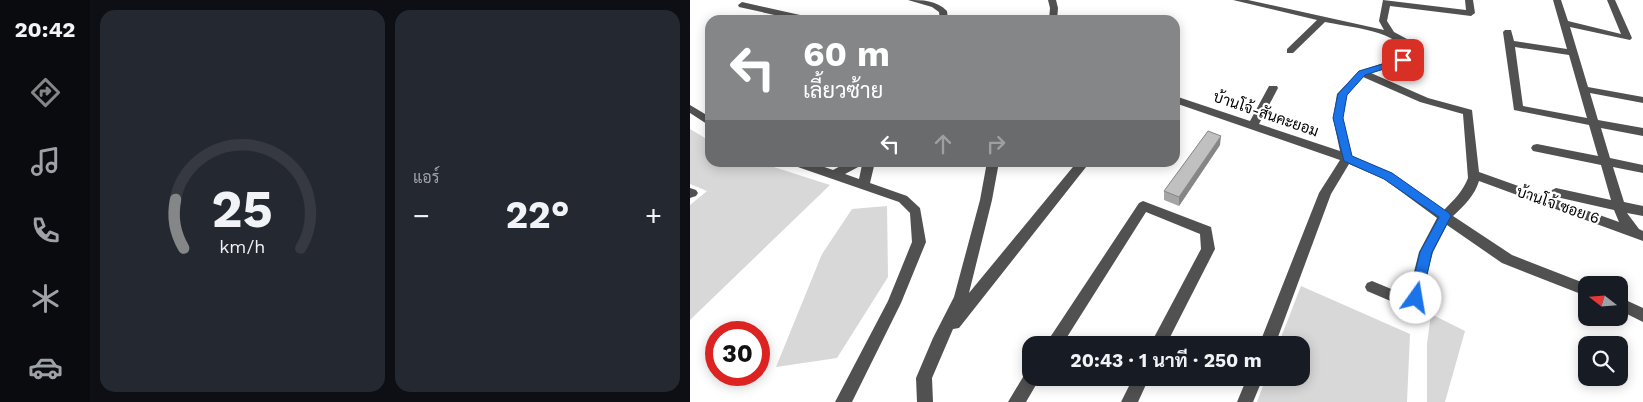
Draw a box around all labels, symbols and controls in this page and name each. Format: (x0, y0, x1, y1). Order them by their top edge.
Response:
text: 20:42 (15, 17, 75, 42)
text: 60 m (803, 33, 890, 75)
icon: left (720, 35, 785, 100)
pin (1382, 39, 1424, 81)
icon: arrive (1389, 46, 1417, 74)
icon: directions (28, 75, 63, 110)
text: เลี้ยวซ้าย (803, 78, 883, 103)
street label: บ้านโจ้-สันคะยอม (1211, 87, 1321, 140)
icon: left (876, 130, 904, 158)
icon: ahead (929, 130, 957, 158)
icon: right (982, 130, 1010, 158)
icon: music (28, 144, 63, 179)
text: แอร์ (413, 168, 439, 187)
text: 25 (212, 179, 273, 240)
street label: บ้านโจ้ ซอย 6 (1514, 181, 1602, 228)
text: 22° (505, 193, 570, 237)
text: − (413, 199, 430, 232)
text: + (645, 199, 662, 232)
icon: phone (28, 213, 63, 248)
text: km/h (219, 236, 266, 257)
position arrow (1389, 271, 1441, 323)
north arrow (1578, 276, 1628, 326)
map controls (1578, 276, 1628, 386)
icon: climate (28, 281, 63, 316)
speed limit sign: 30 (705, 321, 770, 386)
button: search (1578, 336, 1628, 386)
text: 20:43 · 1 นาที · 250 m (1070, 349, 1262, 372)
icon: car (28, 350, 63, 385)

